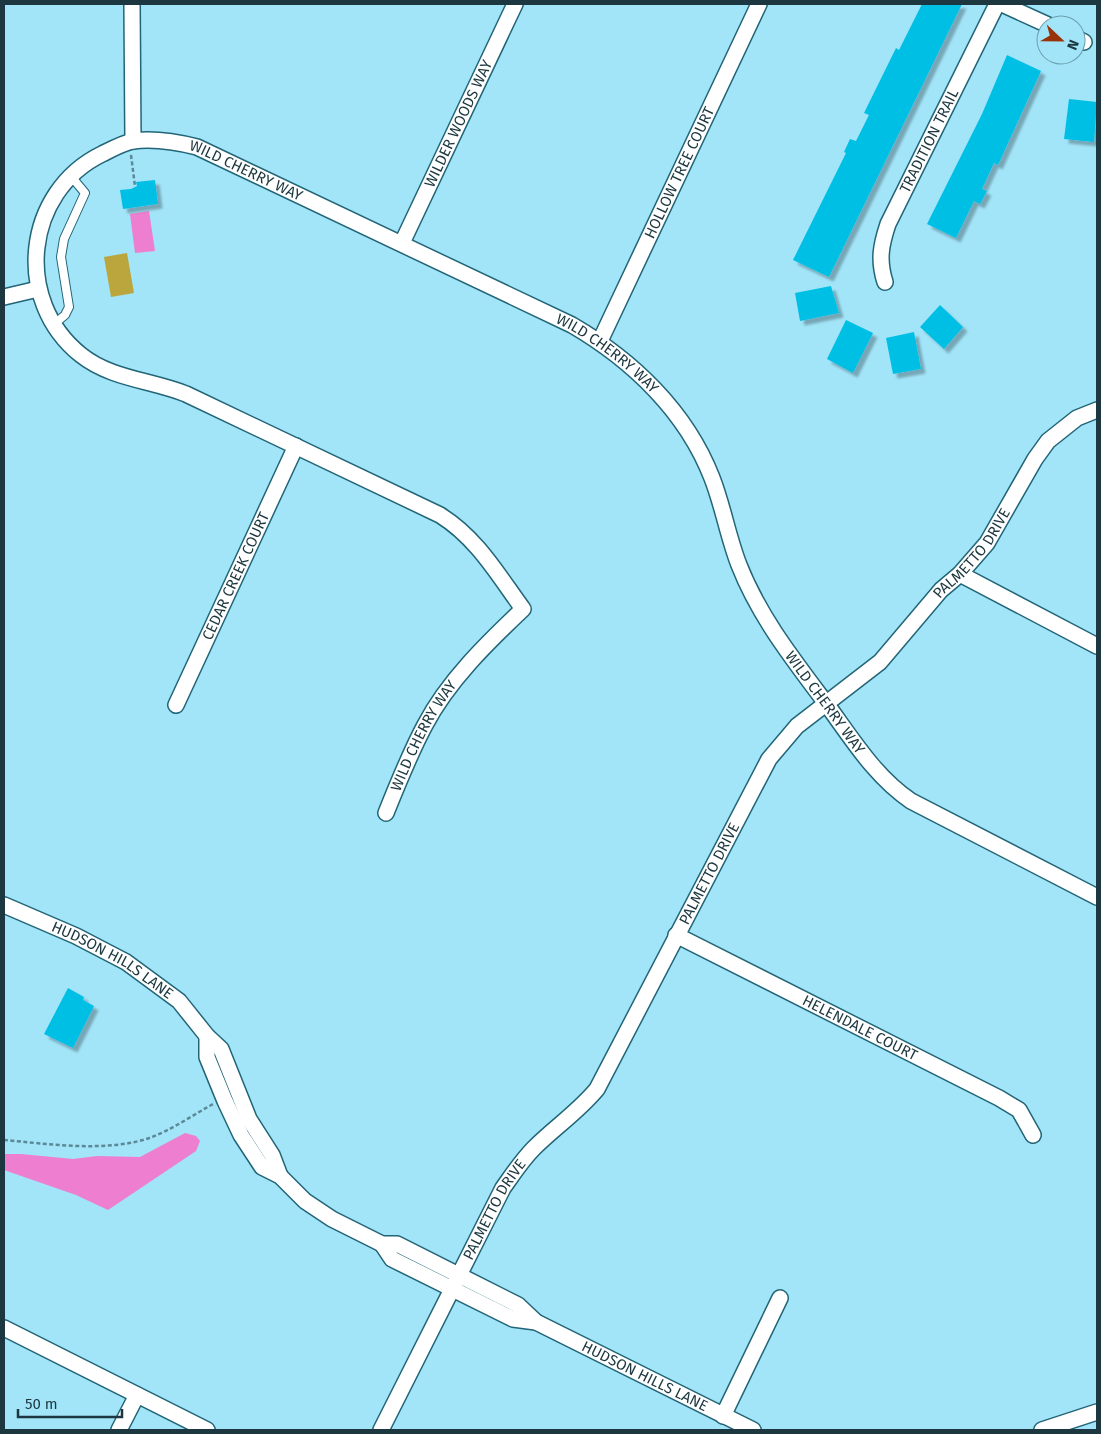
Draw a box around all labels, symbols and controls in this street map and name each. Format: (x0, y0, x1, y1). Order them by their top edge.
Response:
north arrow (1036, 15, 1086, 65)
text: N (1063, 37, 1082, 52)
street label: WILDER WOODS WAY (421, 56, 496, 190)
street label: TRADITION TRAIL (896, 85, 963, 196)
street label: HOLLOW TREE COURT (641, 104, 718, 242)
street label: WILD CHERRY WAY (188, 137, 306, 205)
street label: WILD CHERRY WAY (553, 310, 663, 397)
street label: PALMETTO DRIVE (929, 505, 1014, 602)
street label: CEDAR CREEK COURT (198, 509, 273, 643)
street label: WILD CHERRY WAY (781, 648, 869, 758)
street label: WILD CHERRY WAY (387, 676, 461, 794)
street label: PALMETTO DRIVE (675, 820, 743, 928)
street label: HUDSON HILLS LANE (49, 918, 177, 1003)
street label: HELENDALE COURT (799, 991, 921, 1064)
street label: PALMETTO DRIVE (459, 1156, 530, 1263)
street label: HUDSON HILLS LANE (579, 1337, 711, 1415)
scale bar (18, 1386, 121, 1418)
text: 50 m (25, 1395, 58, 1413)

